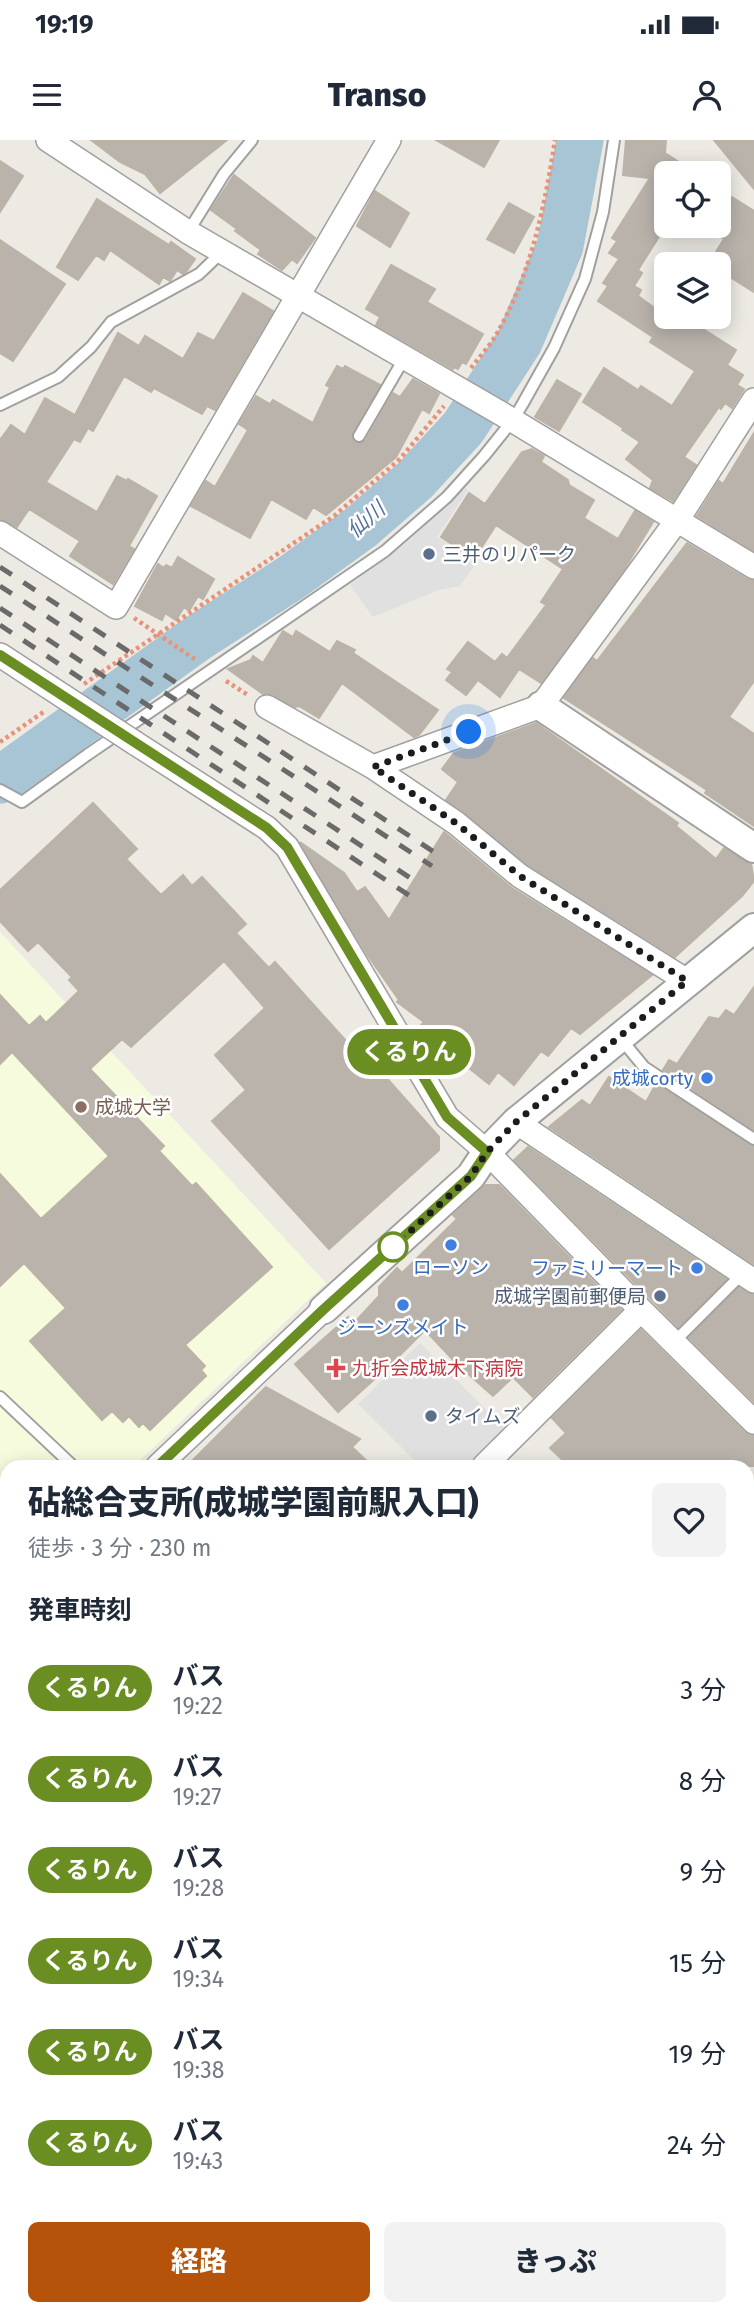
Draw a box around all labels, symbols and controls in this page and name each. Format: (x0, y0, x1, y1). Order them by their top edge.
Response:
text: 19:19 (35, 9, 94, 40)
icon: menu (28, 76, 66, 114)
text: Transo (328, 76, 426, 114)
icon: person (688, 76, 726, 114)
map controls (654, 161, 731, 329)
button: locate (654, 161, 731, 238)
button: layers (654, 252, 731, 329)
water label: 仙川 (342, 495, 392, 544)
place label: 三井のリパーク (443, 543, 576, 566)
marker: 三井のリパーク (421, 546, 437, 562)
your location (451, 714, 486, 749)
line badge: くるりん (360, 1029, 458, 1075)
text: くるりん (361, 1038, 457, 1066)
place label: 成城corty (612, 1067, 694, 1090)
marker: 成城corty (699, 1070, 715, 1086)
place label: 成城大学 (95, 1096, 171, 1119)
marker: 成城大学 (73, 1099, 89, 1115)
unlabelled marker (378, 1232, 408, 1262)
marker: ローソン (443, 1237, 459, 1253)
place label: ローソン (413, 1256, 489, 1279)
place label: ファミリーマート (531, 1257, 683, 1280)
marker: ファミリーマート (689, 1260, 705, 1276)
place label: 成城学園前郵便局 (494, 1285, 646, 1308)
marker: 成城学園前郵便局 (652, 1288, 668, 1304)
marker: ジーンズメイト (395, 1297, 411, 1313)
place label: ジーンズメイト (337, 1316, 469, 1339)
place label: 九折会成城木下病院 (352, 1357, 523, 1380)
marker: 九折会成城木下病院 (326, 1358, 346, 1378)
place label: タイムズ (445, 1405, 521, 1428)
marker: タイムズ (423, 1408, 439, 1424)
text: 砧総合支所(成城学園前駅入口) (28, 1483, 478, 1523)
button: heart (652, 1483, 726, 1557)
text: 徒歩 · 3 分 · 230 m (28, 1534, 211, 1562)
text: 発車時刻 (28, 1595, 132, 1626)
text: バス (173, 1661, 225, 1692)
text: くるりん (42, 1674, 138, 1702)
text: 3 分 (680, 1675, 726, 1706)
text: 19:22 (173, 1692, 223, 1720)
text: バス (173, 1752, 225, 1783)
text: くるりん (42, 1765, 138, 1793)
text: 8 分 (679, 1766, 726, 1797)
text: 19:27 (173, 1783, 221, 1811)
text: バス (173, 1843, 225, 1874)
text: くるりん (42, 1856, 138, 1884)
text: 9 分 (679, 1857, 726, 1888)
text: 19:28 (173, 1874, 224, 1902)
text: バス (173, 1934, 225, 1965)
text: くるりん (42, 1947, 138, 1975)
text: 15 分 (669, 1948, 726, 1979)
text: 19:34 (173, 1965, 224, 1993)
text: バス (173, 2025, 225, 2056)
text: くるりん (42, 2038, 138, 2066)
text: 19 分 (668, 2039, 726, 2070)
text: 19:38 (173, 2056, 224, 2084)
text: バス (173, 2116, 225, 2147)
text: くるりん (42, 2129, 138, 2157)
text: 24 分 (667, 2130, 726, 2161)
text: 19:43 (173, 2147, 223, 2175)
button: 経路 (28, 2222, 370, 2302)
button: きっぷ (384, 2222, 726, 2302)

